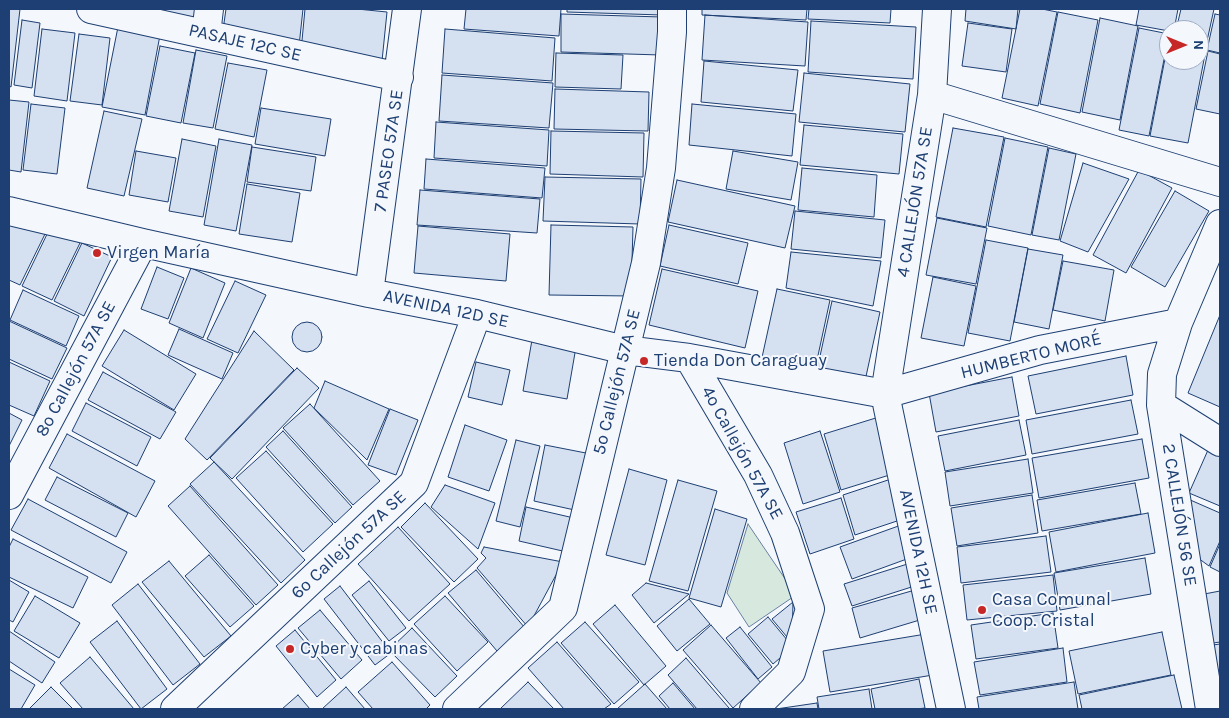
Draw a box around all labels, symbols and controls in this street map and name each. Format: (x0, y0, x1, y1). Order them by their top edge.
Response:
street label: PASAJE 12C SE (186, 20, 304, 66)
north arrow (1159, 20, 1209, 70)
text: N (1190, 40, 1207, 50)
street label: 7 PASEO 57A SE (370, 88, 408, 214)
street label: 4 CALLEJÓN 57A SE (892, 125, 938, 279)
place label: Virgen María (107, 242, 210, 264)
marker: Virgen María (91, 247, 103, 259)
street label: AVENIDA 12D SE (381, 285, 511, 333)
street label: 8º Callejón 57A SE (31, 298, 121, 440)
street label: 5º Callejón 57A SE (588, 307, 646, 457)
street label: HUMBERTO MORÉ (958, 328, 1104, 384)
place label: Tienda Don Caraguay (654, 350, 827, 372)
marker: Tienda Don Caraguay (638, 355, 650, 367)
street label: 4º Callejón 57A SE (696, 382, 788, 524)
street label: 2 CALLEJÓN 56 SE (1157, 442, 1201, 588)
street label: 6º Callejón 57A SE (287, 486, 411, 604)
street label: AVENIDA 12H SE (894, 487, 942, 617)
place label: Casa Comunal Coop. Cristal (992, 589, 1111, 632)
marker: Casa Comunal Coop. Cristal (976, 604, 988, 616)
place label: Cyber y cabinas (300, 638, 428, 660)
marker: Cyber y cabinas (284, 643, 296, 655)

